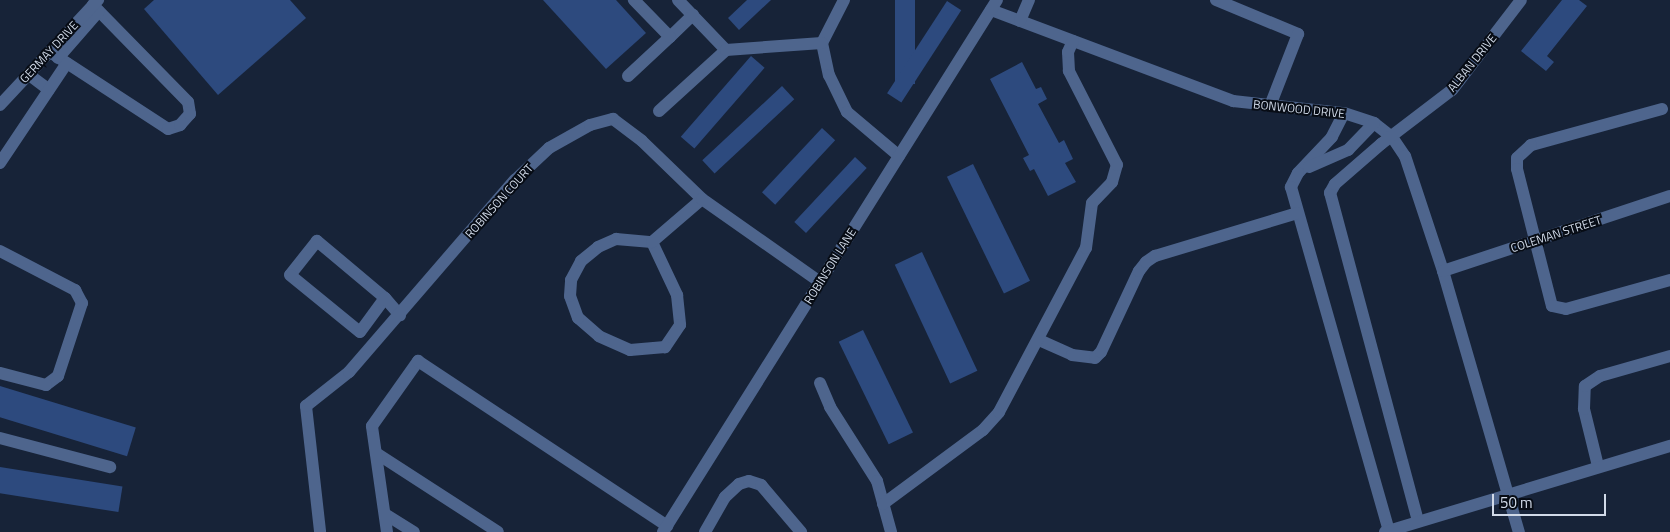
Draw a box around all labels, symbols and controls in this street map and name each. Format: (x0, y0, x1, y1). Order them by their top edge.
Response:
street label: GERMAY DRIVE (17, 18, 81, 86)
street label: ALBAN DRIVE (1444, 31, 1500, 95)
street label: BONWOOD DRIVE (1253, 97, 1345, 121)
street label: ROBINSON COURT (462, 161, 536, 241)
street label: COLEMAN STREET (1509, 213, 1603, 255)
street label: ROBINSON LANE (801, 225, 859, 307)
scale bar (1495, 484, 1609, 516)
text: 50 m (1500, 491, 1533, 514)

